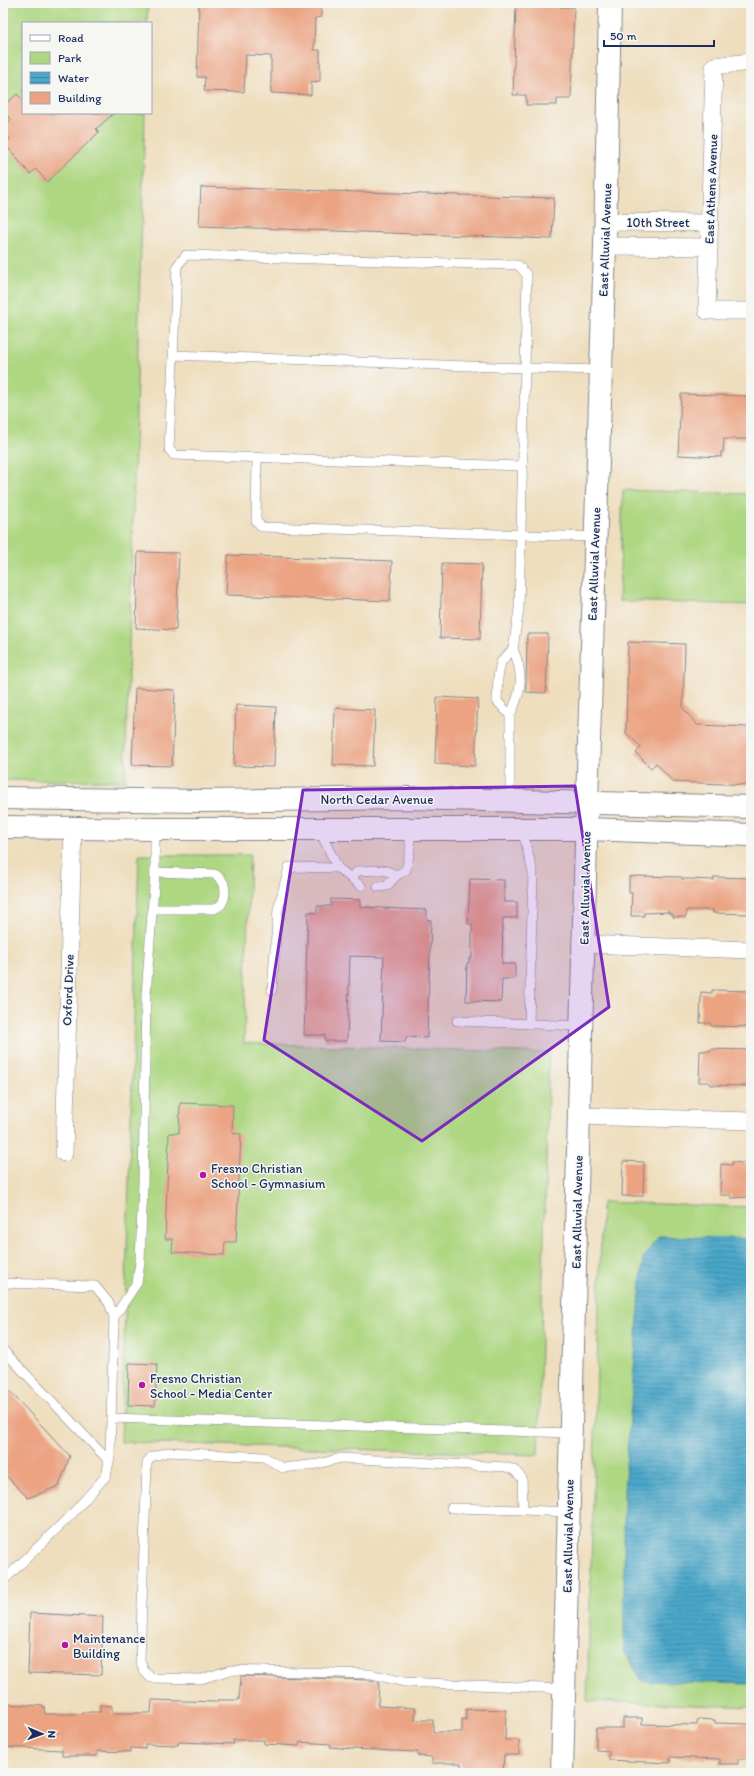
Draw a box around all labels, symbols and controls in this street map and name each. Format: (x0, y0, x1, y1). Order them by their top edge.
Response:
legend (22, 22, 152, 114)
scale bar (604, 22, 714, 48)
text: 50 m (610, 29, 636, 43)
text: Road (58, 31, 84, 45)
text: Park (58, 51, 82, 65)
text: Water (58, 71, 89, 85)
text: Building (58, 91, 102, 105)
street label: East Athens Avenue (702, 134, 720, 244)
street label: East Alluvial Avenue (596, 183, 614, 297)
street label: 10th Street (626, 215, 690, 230)
street label: East Alluvial Avenue (585, 507, 603, 621)
street label: North Cedar Avenue (321, 792, 433, 807)
street label: East Alluvial Avenue (577, 831, 593, 945)
street label: Oxford Drive (59, 954, 77, 1026)
street label: East Alluvial Avenue (569, 1155, 585, 1269)
place label: Fresno Christian School - Gymnasium (211, 1161, 326, 1191)
marker: Fresno Christian School - Gymnasium (198, 1170, 208, 1180)
place label: Fresno Christian School - Media Center (150, 1371, 273, 1401)
marker: Fresno Christian School - Media Center (137, 1380, 147, 1390)
street label: East Alluvial Avenue (560, 1479, 576, 1593)
place label: Maintenance Building (73, 1631, 145, 1661)
marker: Maintenance Building (60, 1640, 70, 1650)
north arrow (22, 1714, 62, 1754)
text: N (45, 1730, 58, 1738)

